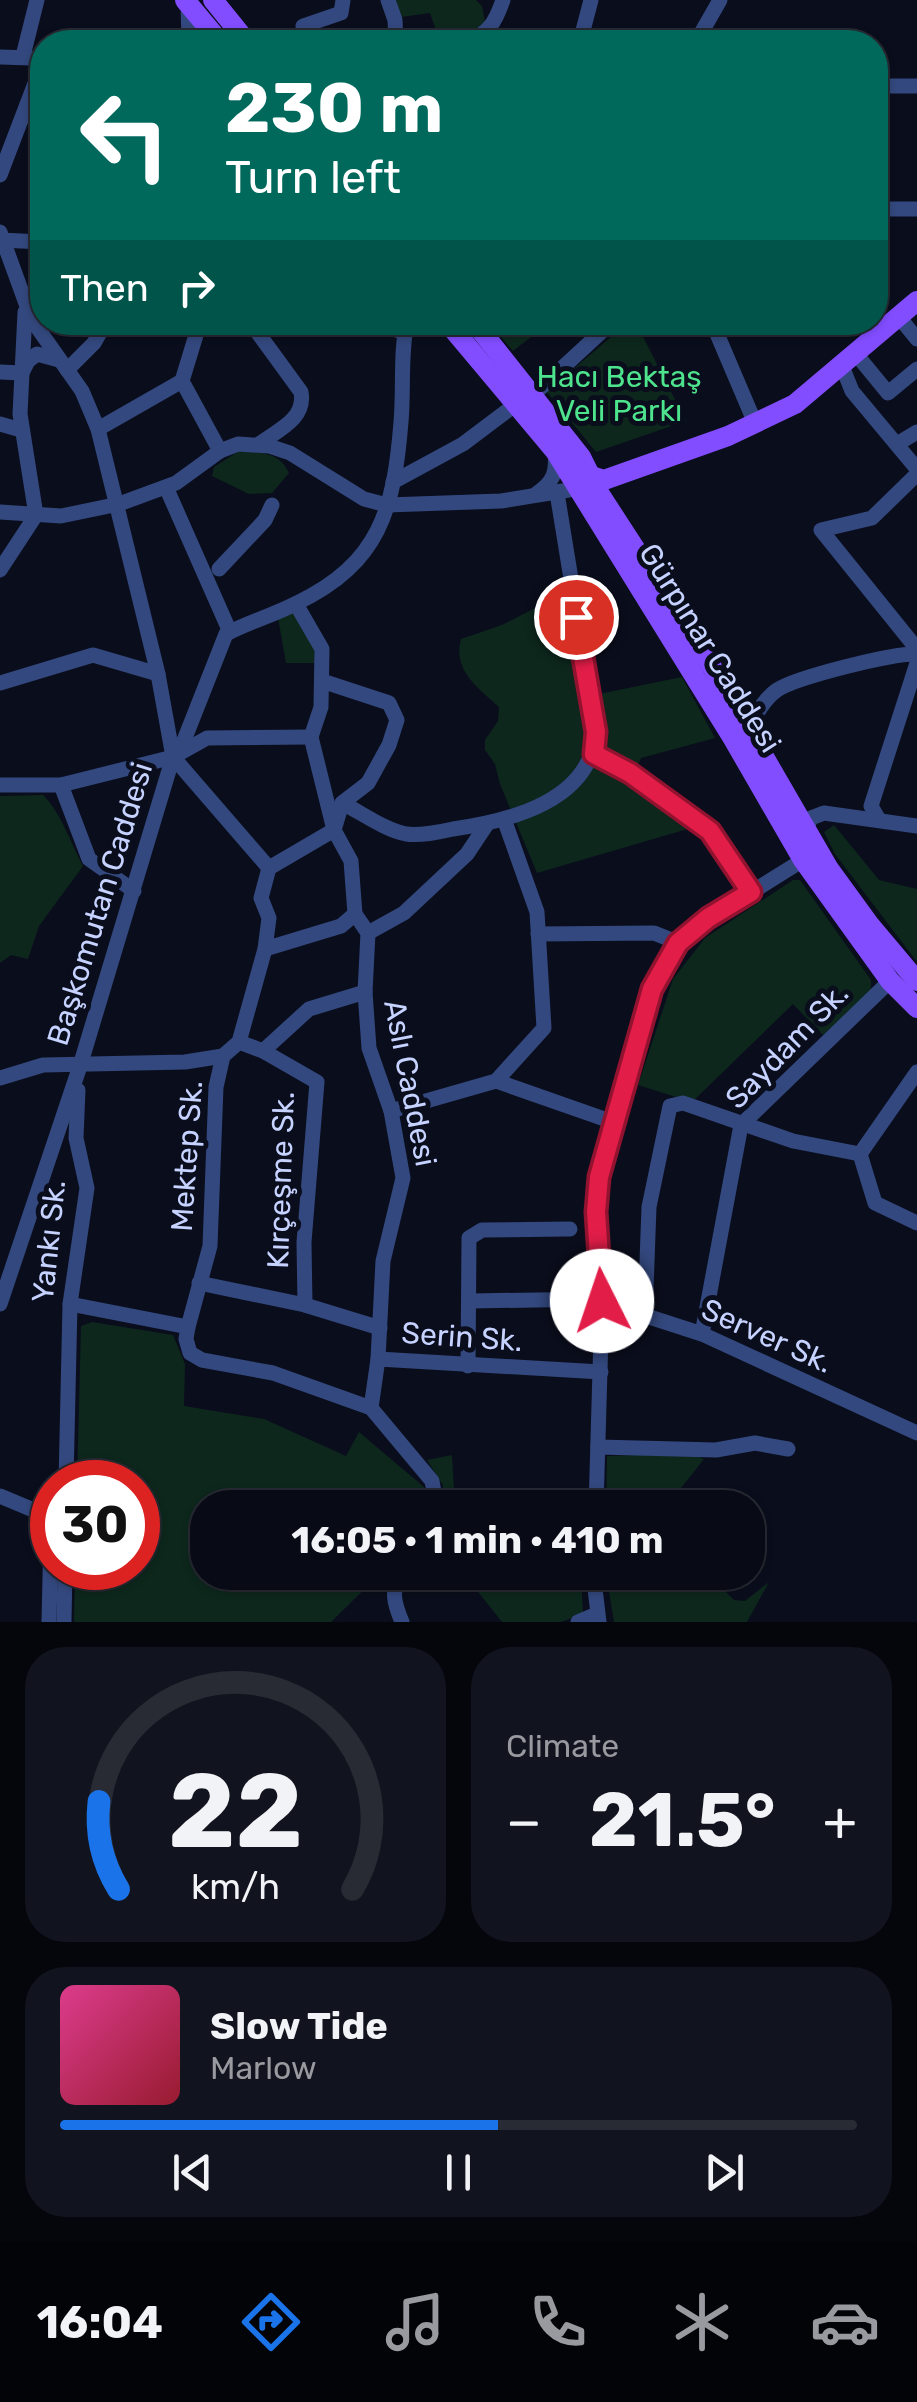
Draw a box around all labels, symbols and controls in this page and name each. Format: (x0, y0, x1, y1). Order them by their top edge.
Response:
text: 230 m (225, 67, 443, 150)
icon: left (60, 70, 190, 200)
text: Turn left (225, 151, 401, 204)
icon: right (169, 260, 224, 315)
text: Then (60, 265, 149, 311)
park label: Hacı Bektaş Veli Parkı (536, 359, 702, 429)
street label: Gürpınar Caddesi (631, 537, 789, 759)
pin (534, 575, 619, 660)
icon: arrive (549, 590, 604, 645)
street label: Başkomutan Caddesi (40, 758, 160, 1050)
street label: Saydam Sk. (718, 976, 856, 1116)
street label: Aslı Caddesi (376, 997, 444, 1169)
street label: Mektep Sk. (164, 1079, 210, 1233)
street label: Kırçeşme Sk. (260, 1091, 302, 1269)
street label: Yankı Sk. (25, 1178, 73, 1304)
position arrow (550, 1249, 654, 1353)
street label: Server Sk. (696, 1291, 838, 1381)
street label: Serin Sk. (400, 1315, 524, 1359)
speed limit sign: 30 (30, 1460, 160, 1590)
text: 16:05 · 1 min · 410 m (291, 1517, 664, 1563)
text: Climate (506, 1727, 619, 1765)
text: 22 (168, 1750, 303, 1873)
text: 21.5° (589, 1776, 776, 1865)
text: − (506, 1789, 542, 1854)
text: + (823, 1789, 857, 1854)
text: km/h (191, 1866, 280, 1908)
text: Slow Tide (210, 2003, 388, 2049)
text: Marlow (210, 2049, 317, 2087)
icon: previous (165, 2145, 220, 2200)
icon: pause (431, 2145, 486, 2200)
icon: next (697, 2145, 752, 2200)
icon: directions (236, 2287, 306, 2357)
icon: music (380, 2287, 450, 2357)
icon: phone (523, 2287, 593, 2357)
icon: climate (667, 2287, 737, 2357)
icon: car (810, 2287, 880, 2357)
text: 16:04 (37, 2296, 163, 2349)

